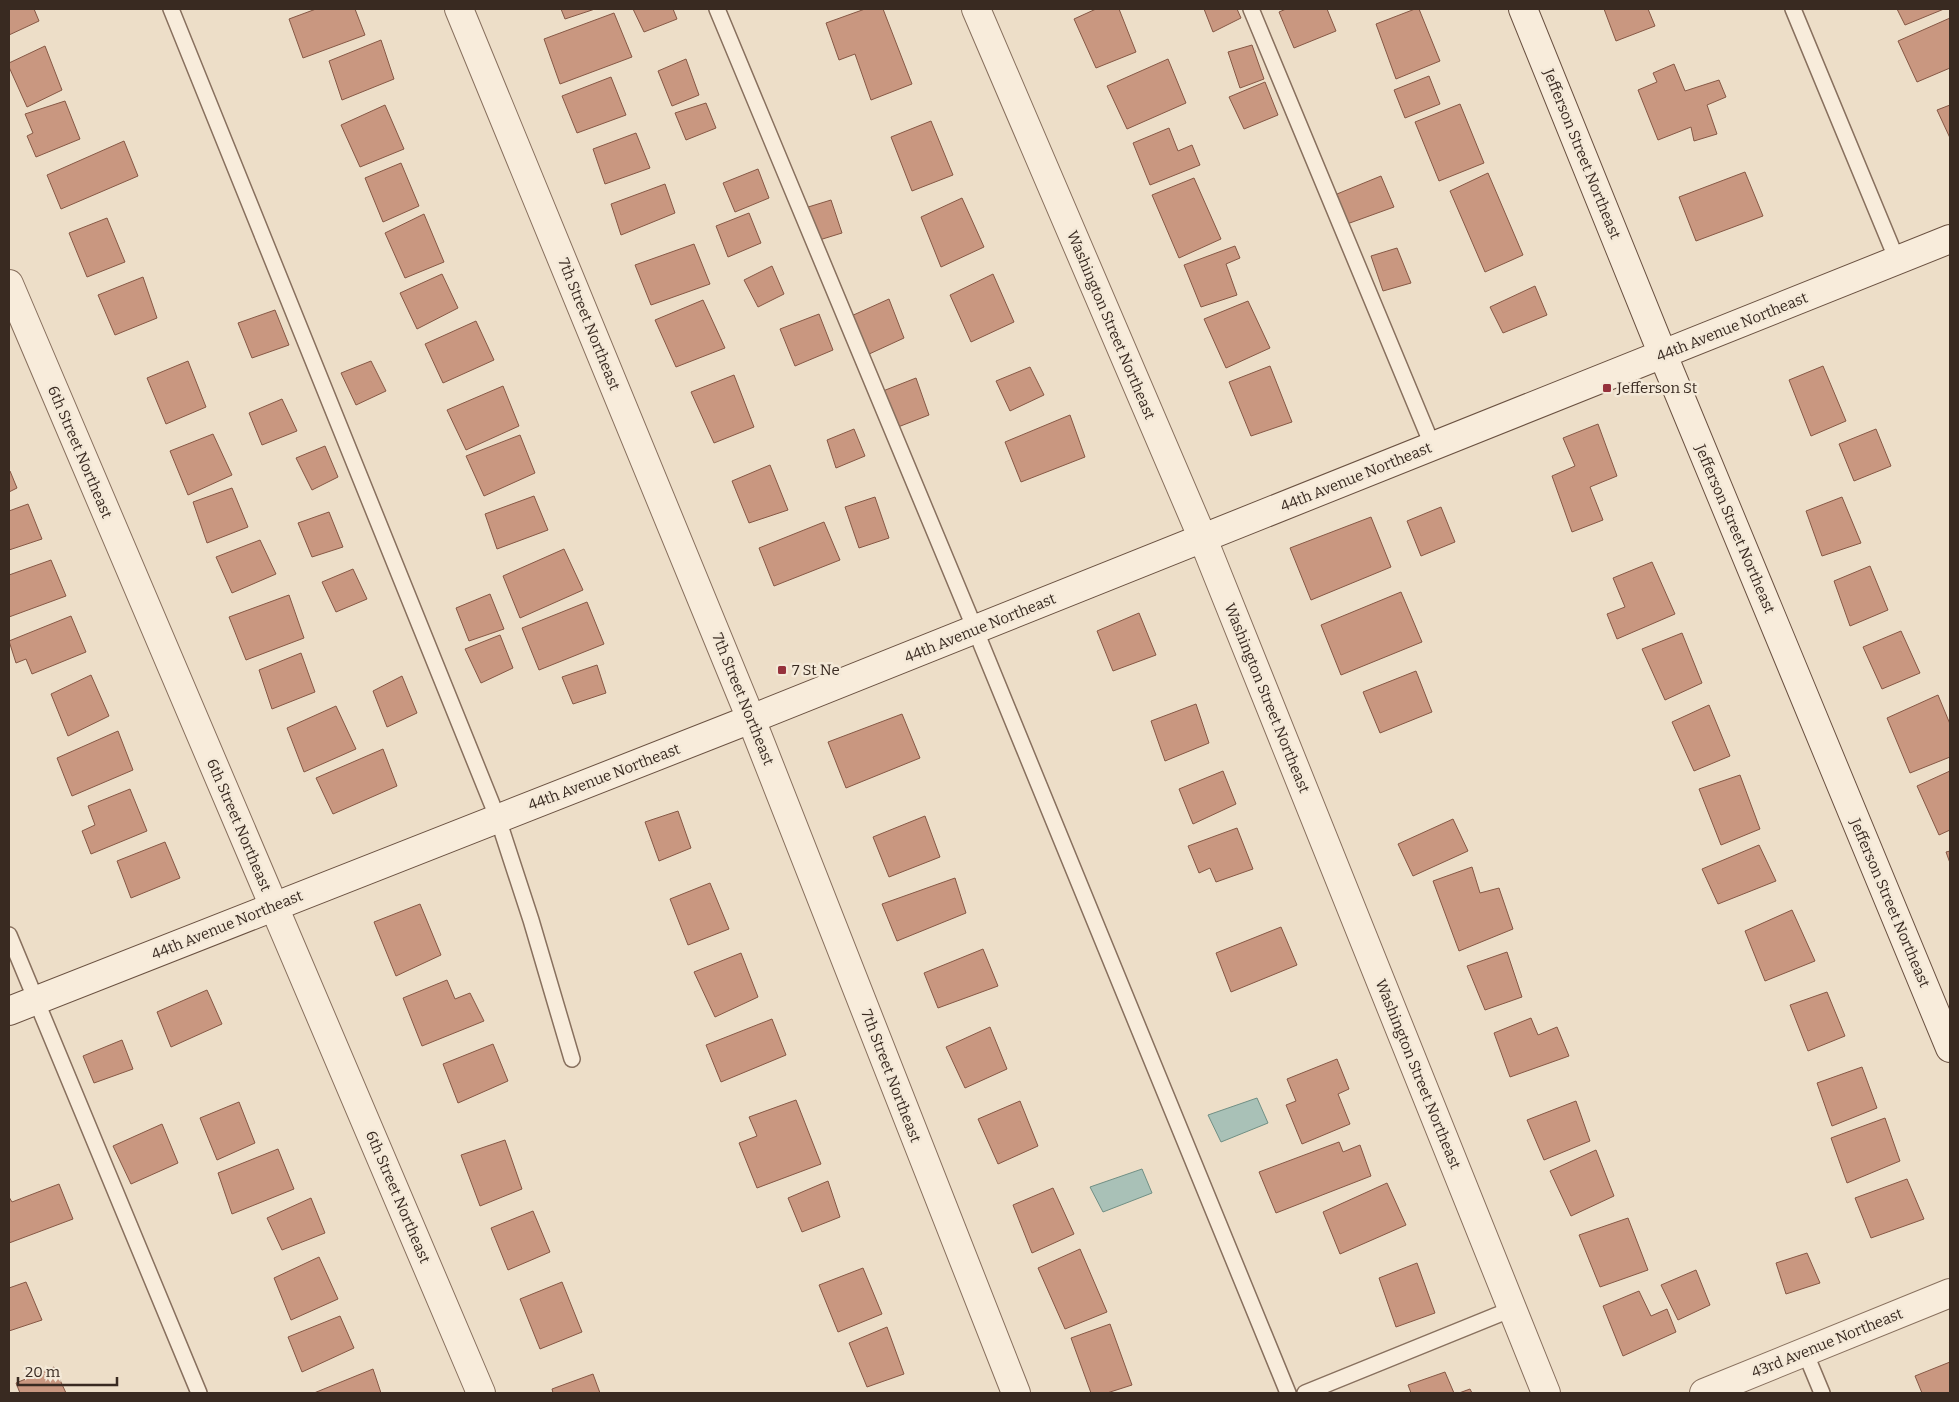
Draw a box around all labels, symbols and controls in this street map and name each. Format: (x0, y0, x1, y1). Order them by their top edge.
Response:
street label: Jefferson Street Northeast (1539, 65, 1625, 242)
street label: Washington Street Northeast (1063, 228, 1159, 423)
street label: 7th Street Northeast (554, 255, 624, 393)
street label: 44th Avenue Northeast (1654, 288, 1811, 366)
place label: Jefferson St (1616, 379, 1698, 397)
marker: Jefferson St (1601, 382, 1613, 394)
street label: 6th Street Northeast (44, 383, 116, 522)
street label: 44th Avenue Northeast (1278, 438, 1435, 516)
street label: Jefferson Street Northeast (1691, 441, 1779, 617)
street label: 44th Avenue Northeast (902, 589, 1059, 667)
street label: Washington Street Northeast (1221, 600, 1314, 796)
street label: 7th Street Northeast (708, 630, 778, 768)
place label: 7 St Ne (792, 661, 840, 679)
marker: 7 St Ne (776, 664, 788, 676)
street label: 44th Avenue Northeast (525, 739, 683, 814)
street label: 6th Street Northeast (203, 756, 275, 895)
street label: Jefferson Street Northeast (1846, 815, 1934, 991)
street label: 44th Avenue Northeast (149, 886, 306, 964)
street label: Washington Street Northeast (1372, 976, 1465, 1172)
street label: 7th Street Northeast (857, 1007, 925, 1146)
street label: 6th Street Northeast (362, 1128, 434, 1267)
street label: 43rd Avenue Northeast (1749, 1304, 1906, 1382)
scale bar (18, 1354, 116, 1386)
text: 20 m (25, 1363, 61, 1381)

